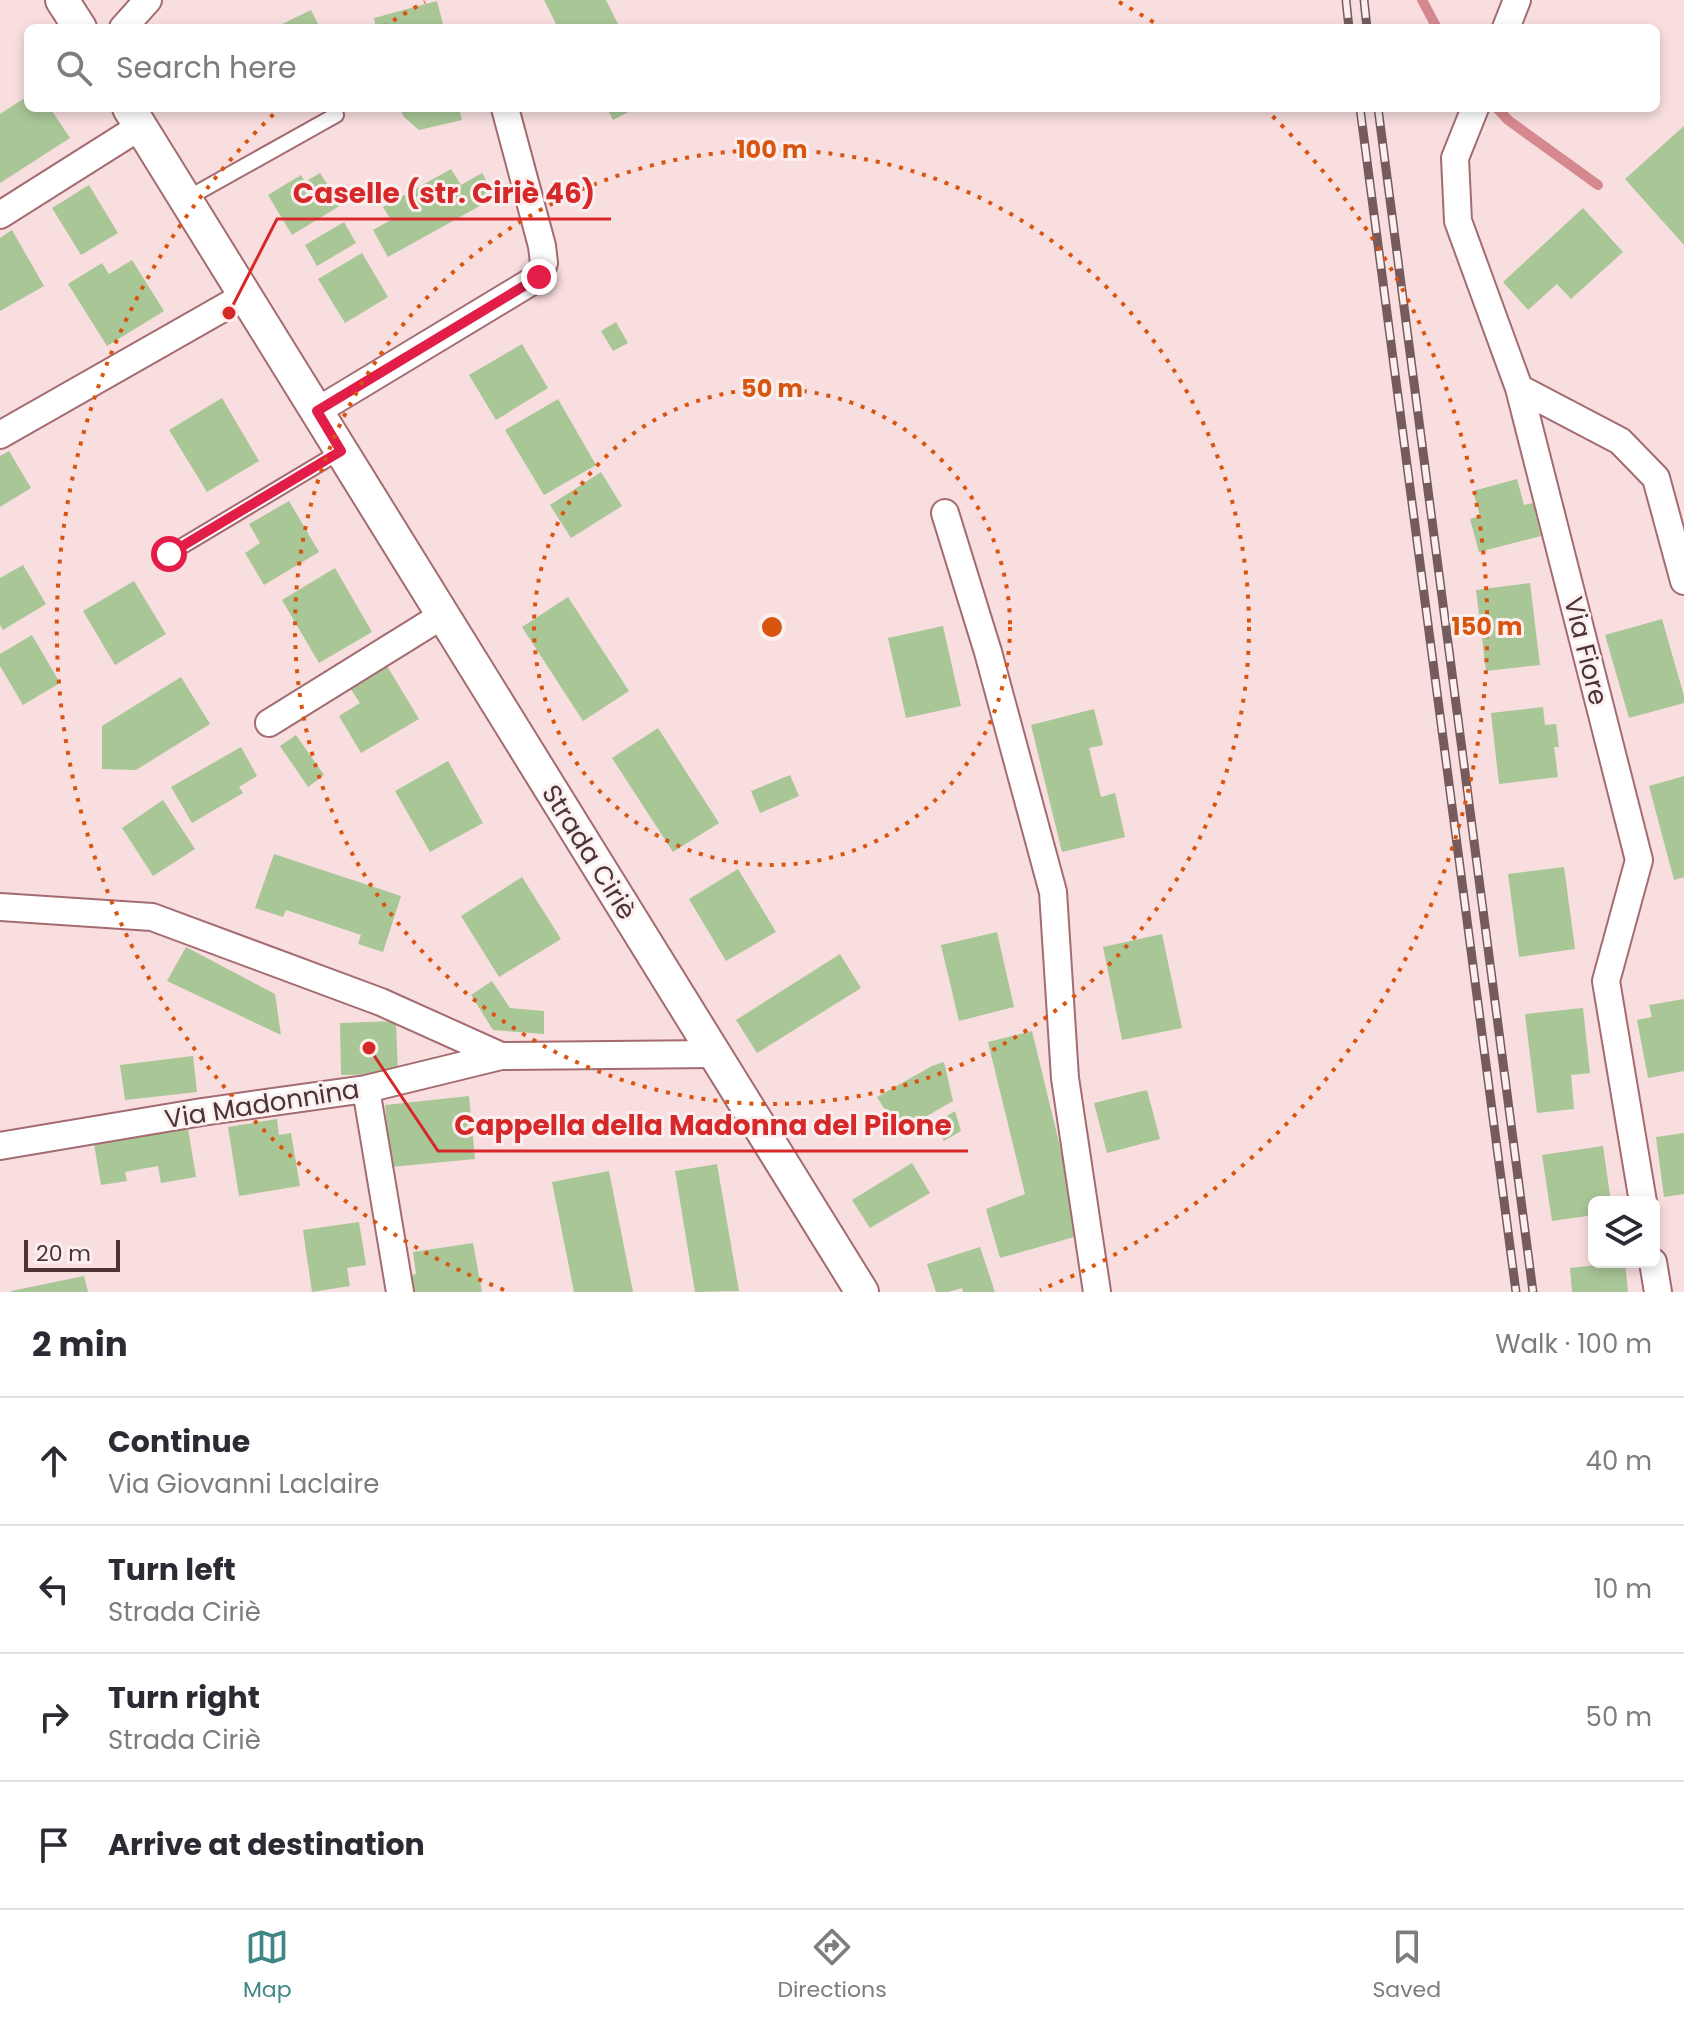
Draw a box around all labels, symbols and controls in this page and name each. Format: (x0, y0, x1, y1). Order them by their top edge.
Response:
search box (24, 24, 1660, 112)
icon: search (52, 46, 96, 90)
text: Search here (116, 46, 297, 89)
text: 100 m (737, 133, 807, 166)
callout: Caselle (str. Ciriè 46) (277, 167, 611, 219)
text: Caselle (str. Ciriè 46) (293, 174, 595, 213)
route end (521, 259, 557, 295)
text: 50 m (741, 372, 803, 405)
route start (151, 536, 187, 572)
street label: Via Fiore (1555, 593, 1617, 709)
text: 150 m (1452, 610, 1522, 643)
centre of rings (758, 613, 786, 641)
street label: Strada Ciriè (533, 778, 645, 926)
street label: Via Madonnina (162, 1071, 362, 1137)
callout: Cappella della Madonna del Pilone (438, 1099, 968, 1151)
text: Cappella della Madonna del Pilone (454, 1106, 952, 1145)
map controls (1588, 1196, 1660, 1268)
button: layers (1588, 1196, 1660, 1268)
scale bar (24, 1236, 120, 1272)
text: 20 m (36, 1238, 91, 1269)
text: 2 min (32, 1320, 128, 1368)
text: Walk · 100 m (1495, 1326, 1652, 1362)
text: Continue (108, 1420, 250, 1463)
icon: ahead (32, 1439, 76, 1483)
text: 40 m (1586, 1443, 1652, 1479)
text: Via Giovanni Laclaire (108, 1466, 379, 1502)
text: Turn left (108, 1548, 236, 1591)
icon: left (32, 1567, 76, 1611)
text: 10 m (1594, 1571, 1652, 1607)
text: Strada Ciriè (108, 1594, 261, 1630)
text: Turn right (108, 1676, 260, 1719)
icon: right (32, 1695, 76, 1739)
text: 50 m (1586, 1699, 1652, 1735)
text: Strada Ciriè (108, 1722, 261, 1758)
icon: arrive (32, 1823, 76, 1867)
text: Arrive at destination (108, 1823, 425, 1866)
tab: Map (243, 1925, 292, 2006)
tab: Directions (777, 1925, 887, 2006)
tab: Saved (1372, 1925, 1441, 2006)

